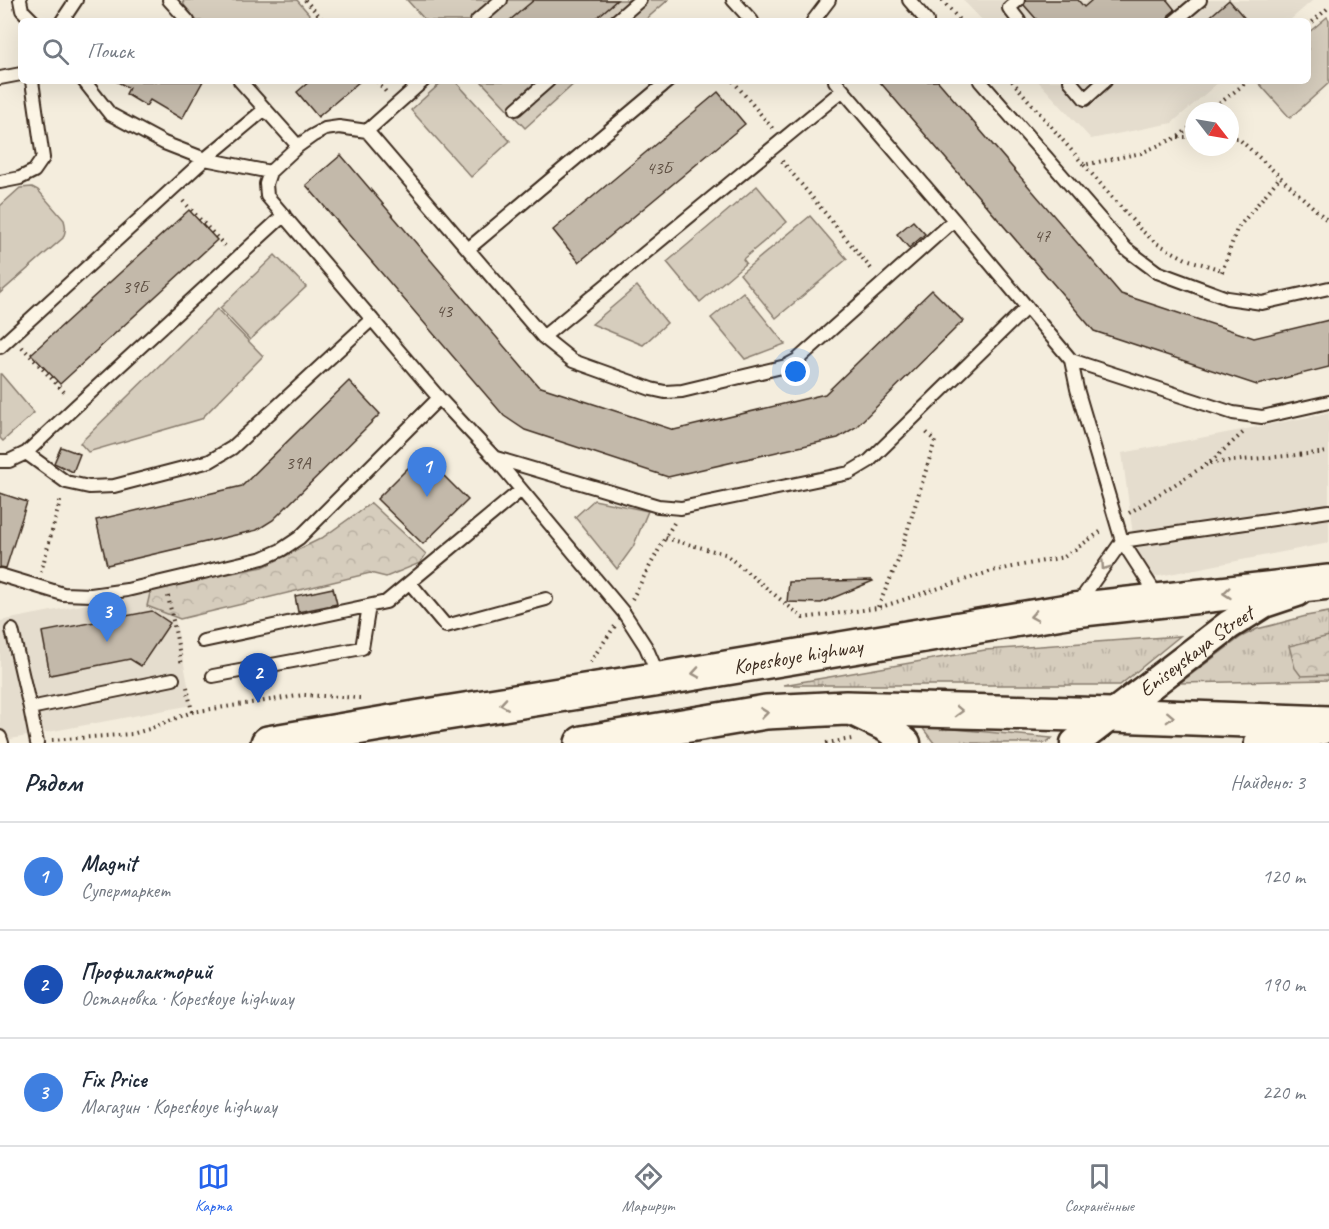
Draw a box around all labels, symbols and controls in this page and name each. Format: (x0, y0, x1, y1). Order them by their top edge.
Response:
search box (18, 18, 1311, 84)
icon: search (39, 35, 72, 68)
text: Поиск (87, 37, 133, 65)
north arrow (1185, 102, 1239, 156)
house number: 43Б (646, 157, 675, 179)
house number: 47 (1034, 225, 1051, 247)
house number: 39Б (122, 276, 151, 298)
house number: 43 (436, 300, 454, 322)
your location (781, 357, 810, 386)
pin: 1 (408, 448, 446, 497)
house number: 39А (285, 452, 312, 474)
one-way arrow (1101, 559, 1112, 570)
one-way arrow (1223, 586, 1232, 599)
pin: 3 (88, 592, 126, 642)
street label: Eniseyskaya Street (1134, 598, 1261, 702)
one-way arrow (1029, 610, 1038, 622)
street label: Kopeskoye highway (731, 632, 866, 680)
pin: 2 (238, 654, 278, 703)
one-way arrow (692, 666, 702, 679)
one-way arrow (499, 697, 508, 709)
one-way arrow (954, 704, 963, 717)
one-way arrow (760, 707, 769, 720)
one-way arrow (1166, 711, 1175, 723)
text: Рядом (24, 766, 82, 799)
text: Найдено: 3 (1230, 770, 1305, 795)
text: Magnit (81, 850, 137, 878)
text: 1 (39, 864, 48, 889)
text: 120 m (1262, 864, 1305, 889)
text: Супермаркет (81, 878, 170, 903)
text: Профилакторий (81, 958, 212, 986)
text: 2 (39, 972, 48, 997)
text: 190 m (1262, 972, 1305, 997)
text: Остановка · Kopeskoye highway (81, 986, 293, 1011)
text: Fix Price (81, 1066, 147, 1094)
text: 3 (39, 1080, 48, 1105)
text: 220 m (1262, 1080, 1305, 1105)
text: Магазин · Kopeskoye highway (81, 1094, 277, 1119)
tab: Карта (195, 1160, 232, 1216)
tab: Маршрут (622, 1160, 674, 1216)
tab: Сохранённые (1064, 1160, 1134, 1216)

